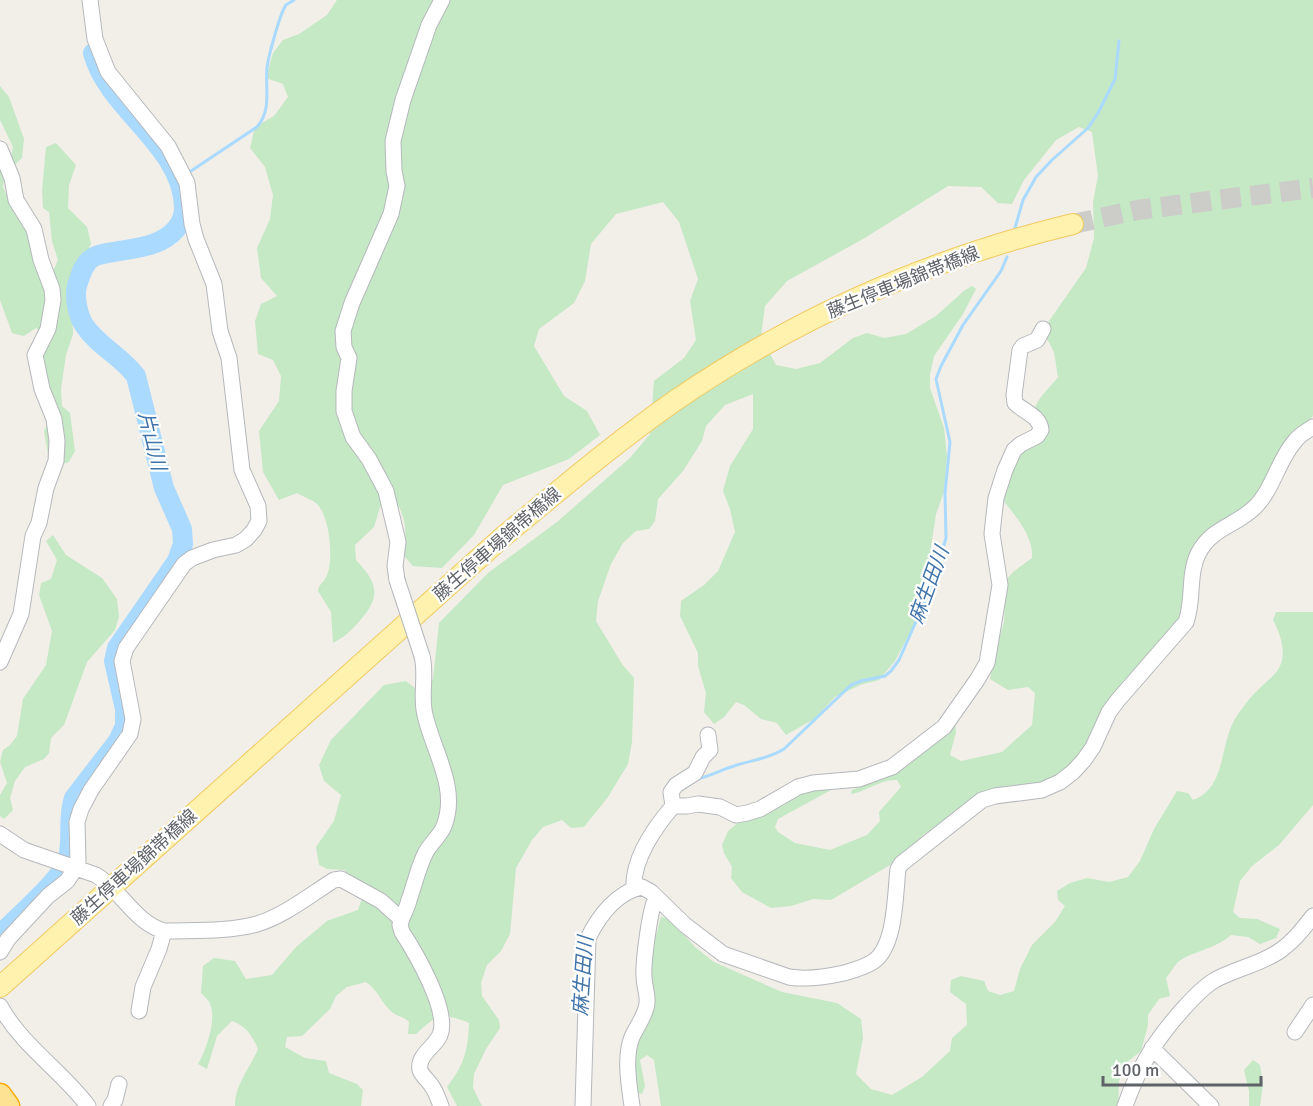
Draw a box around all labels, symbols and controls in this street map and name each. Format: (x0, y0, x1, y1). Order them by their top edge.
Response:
street label: 藤生停車場錦帯橋線 (824, 241, 982, 323)
water label: 片山川 (133, 409, 172, 475)
street label: 藤生停車場錦帯橋線 (429, 483, 565, 605)
water label: 麻生田川 (904, 541, 955, 627)
street label: 藤生停車場錦帯橋線 (66, 805, 202, 929)
water label: 麻生田川 (568, 933, 598, 1017)
scale bar (1103, 1049, 1260, 1087)
text: 100 m (1112, 1059, 1159, 1081)

